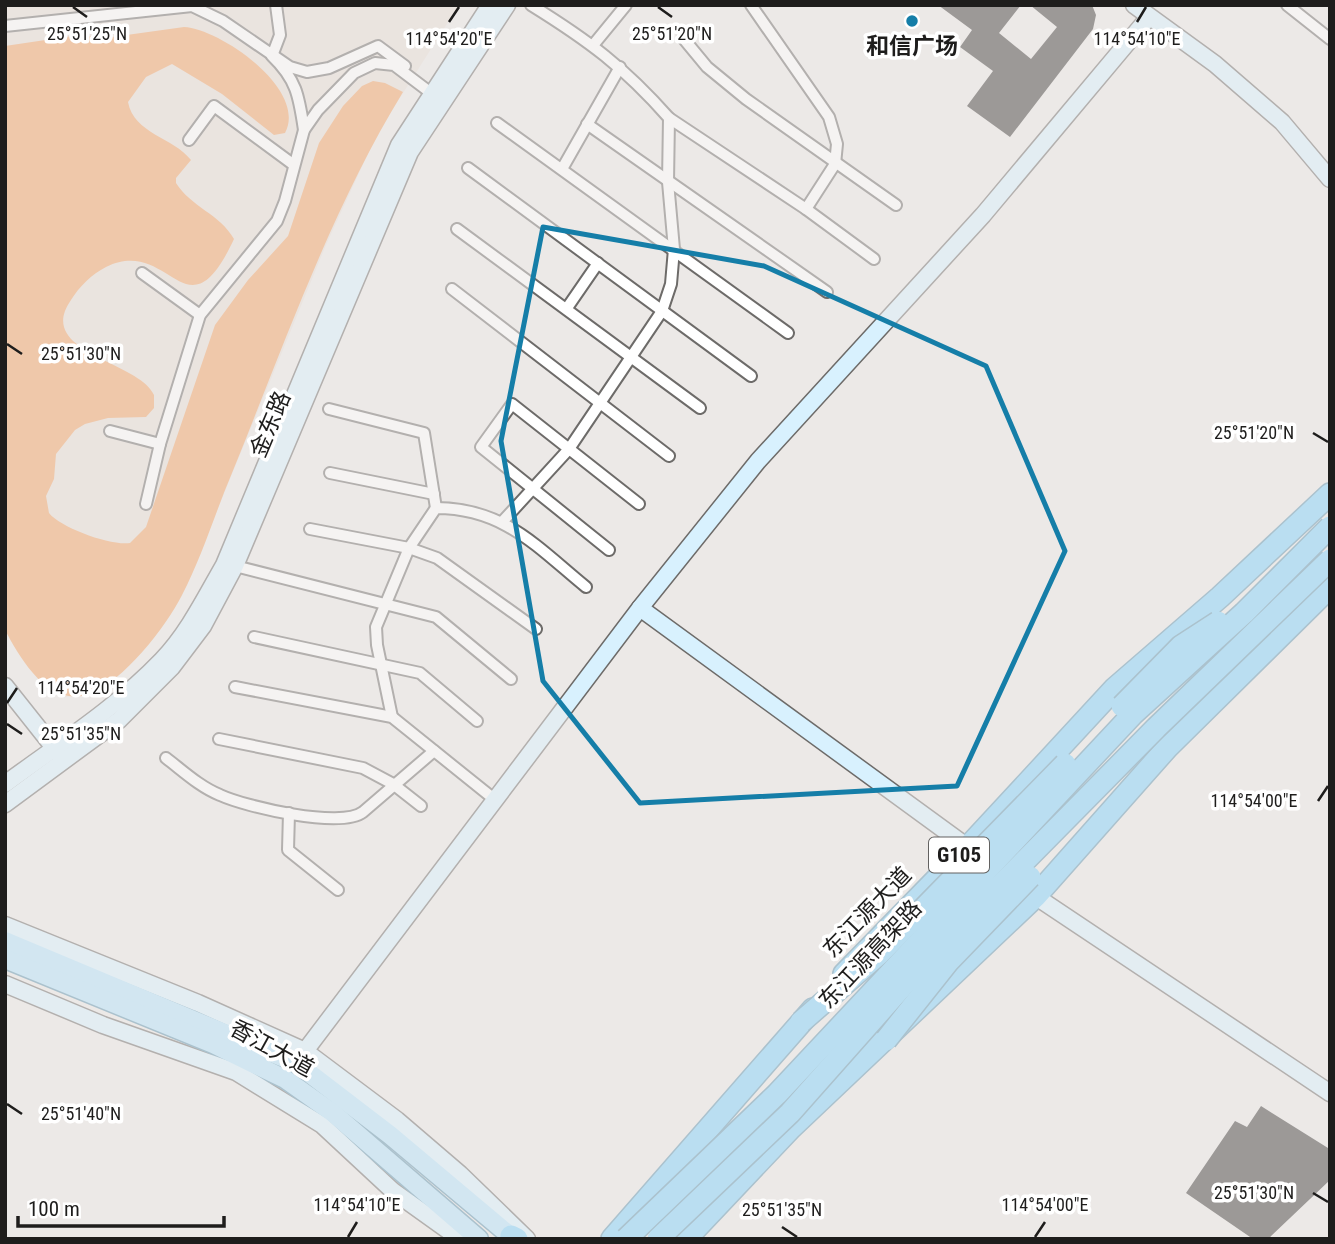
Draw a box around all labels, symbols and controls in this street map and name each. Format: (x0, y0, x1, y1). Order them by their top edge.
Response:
marker: 和信广场 (904, 13, 920, 29)
text: 25°51'25"N (47, 23, 127, 44)
text: 25°51'20"N (632, 23, 712, 44)
text: 114°54'20"E (406, 28, 492, 49)
text: 114°54'10"E (1094, 28, 1180, 49)
place label: 和信广场 (866, 33, 958, 60)
text: 25°51'30"N (41, 343, 121, 364)
street label: 金东路 (245, 387, 296, 461)
text: 25°51'20"N (1214, 422, 1294, 443)
text: 114°54'20"E (38, 677, 124, 698)
text: 25°51'35"N (41, 723, 121, 744)
text: 114°54'00"E (1211, 790, 1297, 811)
road number: G105 (929, 838, 989, 872)
street label: 东江源大道 (818, 862, 917, 963)
street label: 东江源高架路 (813, 895, 927, 1014)
street label: 香江大道 (225, 1014, 319, 1083)
text: 25°51'40"N (41, 1103, 121, 1124)
text: 25°51'30"N (1214, 1182, 1294, 1203)
scale bar (18, 1184, 224, 1228)
text: 114°54'10"E (314, 1194, 400, 1215)
text: 114°54'00"E (1002, 1194, 1088, 1215)
text: 100 m (28, 1197, 80, 1221)
text: 25°51'35"N (742, 1199, 822, 1220)

